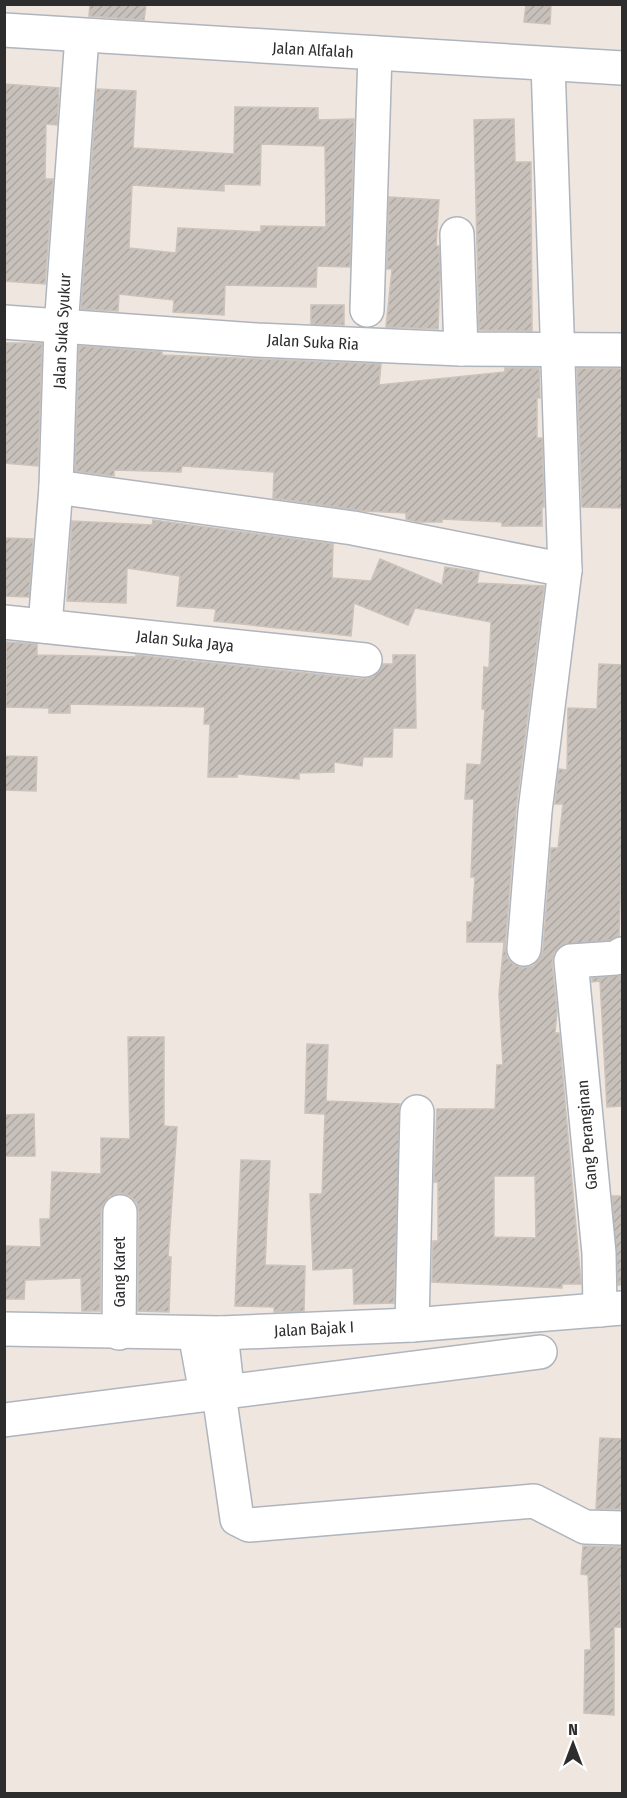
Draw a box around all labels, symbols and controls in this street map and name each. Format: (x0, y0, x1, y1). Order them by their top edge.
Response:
street label: Jalan Alfalah (272, 38, 354, 62)
street label: Jalan Suka Syukur (49, 272, 75, 389)
street label: Jalan Suka Ria (267, 330, 360, 354)
street label: Jalan Suka Jaya (135, 626, 235, 656)
street label: Gang Peranginan (573, 1079, 601, 1191)
street label: Gang Karet (110, 1236, 129, 1308)
street label: Jalan Bajak I (274, 1317, 354, 1341)
north arrow (543, 1714, 603, 1774)
text: N (568, 1720, 578, 1739)

